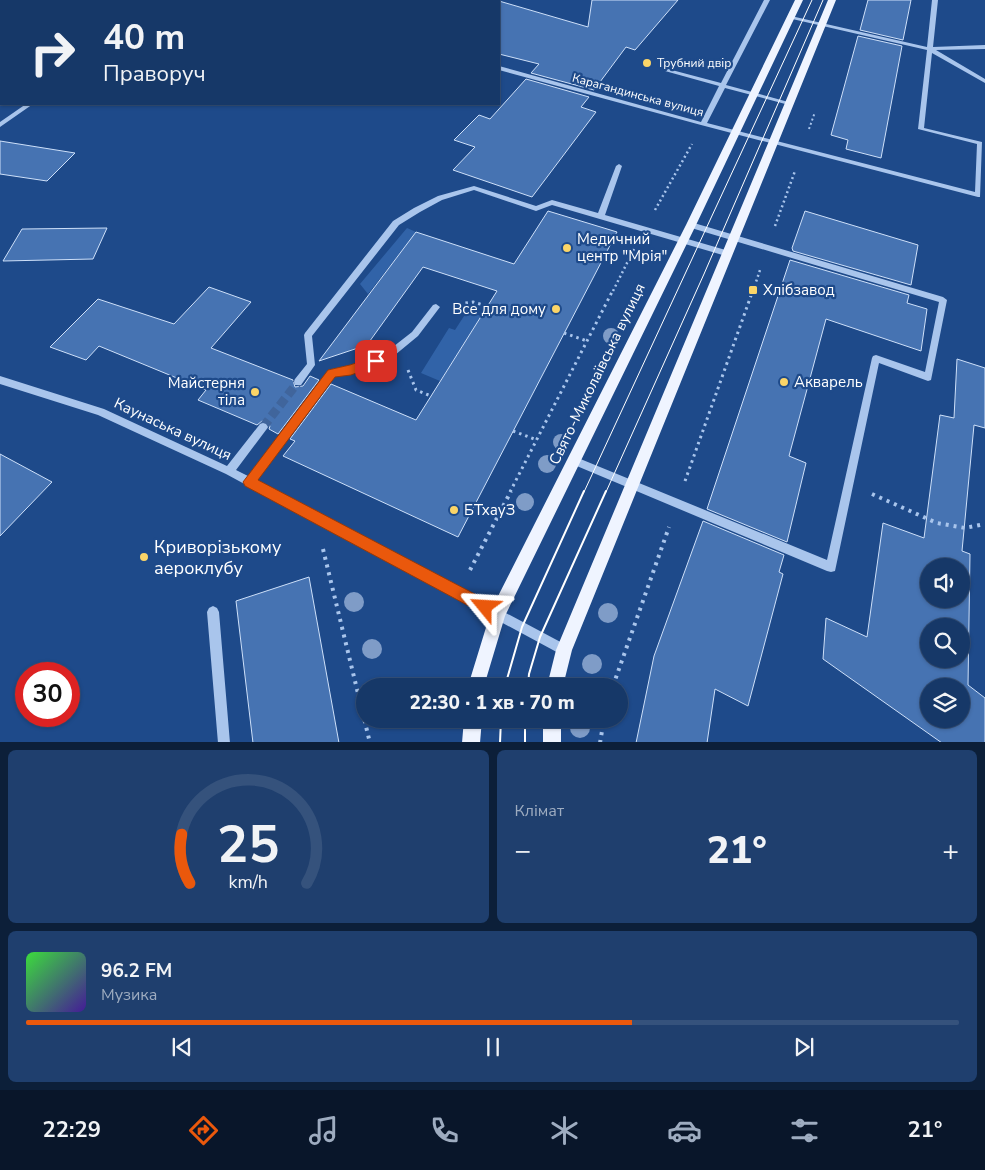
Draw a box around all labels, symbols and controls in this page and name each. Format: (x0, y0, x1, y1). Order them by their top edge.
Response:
text: 40 m (103, 14, 185, 61)
icon: right (20, 20, 85, 85)
place label: Трубний двір (657, 55, 731, 71)
marker: Трубний двір (641, 57, 653, 69)
text: Праворуч (103, 59, 206, 89)
street label: Карагандинська вулиця (570, 70, 706, 120)
place label: Медичний центр "Мрія" (577, 229, 667, 266)
marker: Медичний центр "Мрія" (561, 242, 573, 254)
street label: Свято-Миколаївська вулиця (544, 280, 650, 468)
place label: Хлібзавод (763, 280, 835, 300)
marker: Хлібзавод (747, 284, 759, 296)
place label: Все для дому (452, 299, 546, 319)
marker: Все для дому (550, 303, 562, 315)
pin (355, 340, 397, 382)
icon: arrive (362, 347, 390, 375)
place label: Акварель (794, 372, 863, 392)
place label: Майстерня тіла (168, 373, 245, 410)
marker: Акварель (778, 376, 790, 388)
marker: Майстерня тіла (249, 386, 261, 398)
street label: Каунаська вулиця (111, 393, 235, 465)
place label: БТхауЗ (464, 500, 515, 520)
marker: БТхауЗ (448, 504, 460, 516)
place label: Криворізькому аероклубу (154, 535, 282, 580)
marker: Криворізькому аероклубу (138, 551, 150, 563)
map controls (920, 558, 970, 728)
button: sound (920, 558, 970, 608)
position arrow (458, 580, 510, 632)
button: search (920, 618, 970, 668)
speed limit sign: 30 (15, 662, 80, 727)
button: layers (920, 678, 970, 728)
text: 22:30 · 1 хв · 70 m (409, 690, 575, 716)
text: Клімат (515, 800, 564, 822)
text: 25 (217, 809, 279, 880)
text: 21° (707, 825, 767, 876)
text: − (515, 832, 531, 870)
text: + (942, 832, 959, 870)
text: km/h (229, 870, 268, 894)
text: 96.2 FM (101, 958, 172, 984)
text: Музика (101, 984, 157, 1006)
icon: previous (168, 1033, 196, 1061)
icon: pause (479, 1033, 507, 1061)
icon: next (790, 1033, 818, 1061)
icon: directions (186, 1113, 221, 1148)
icon: music (306, 1113, 341, 1148)
icon: phone (427, 1113, 462, 1148)
icon: climate (547, 1113, 582, 1148)
icon: car (667, 1113, 702, 1148)
icon: filters (787, 1113, 822, 1148)
text: 22:29 (43, 1115, 101, 1145)
text: 21° (908, 1115, 942, 1145)

